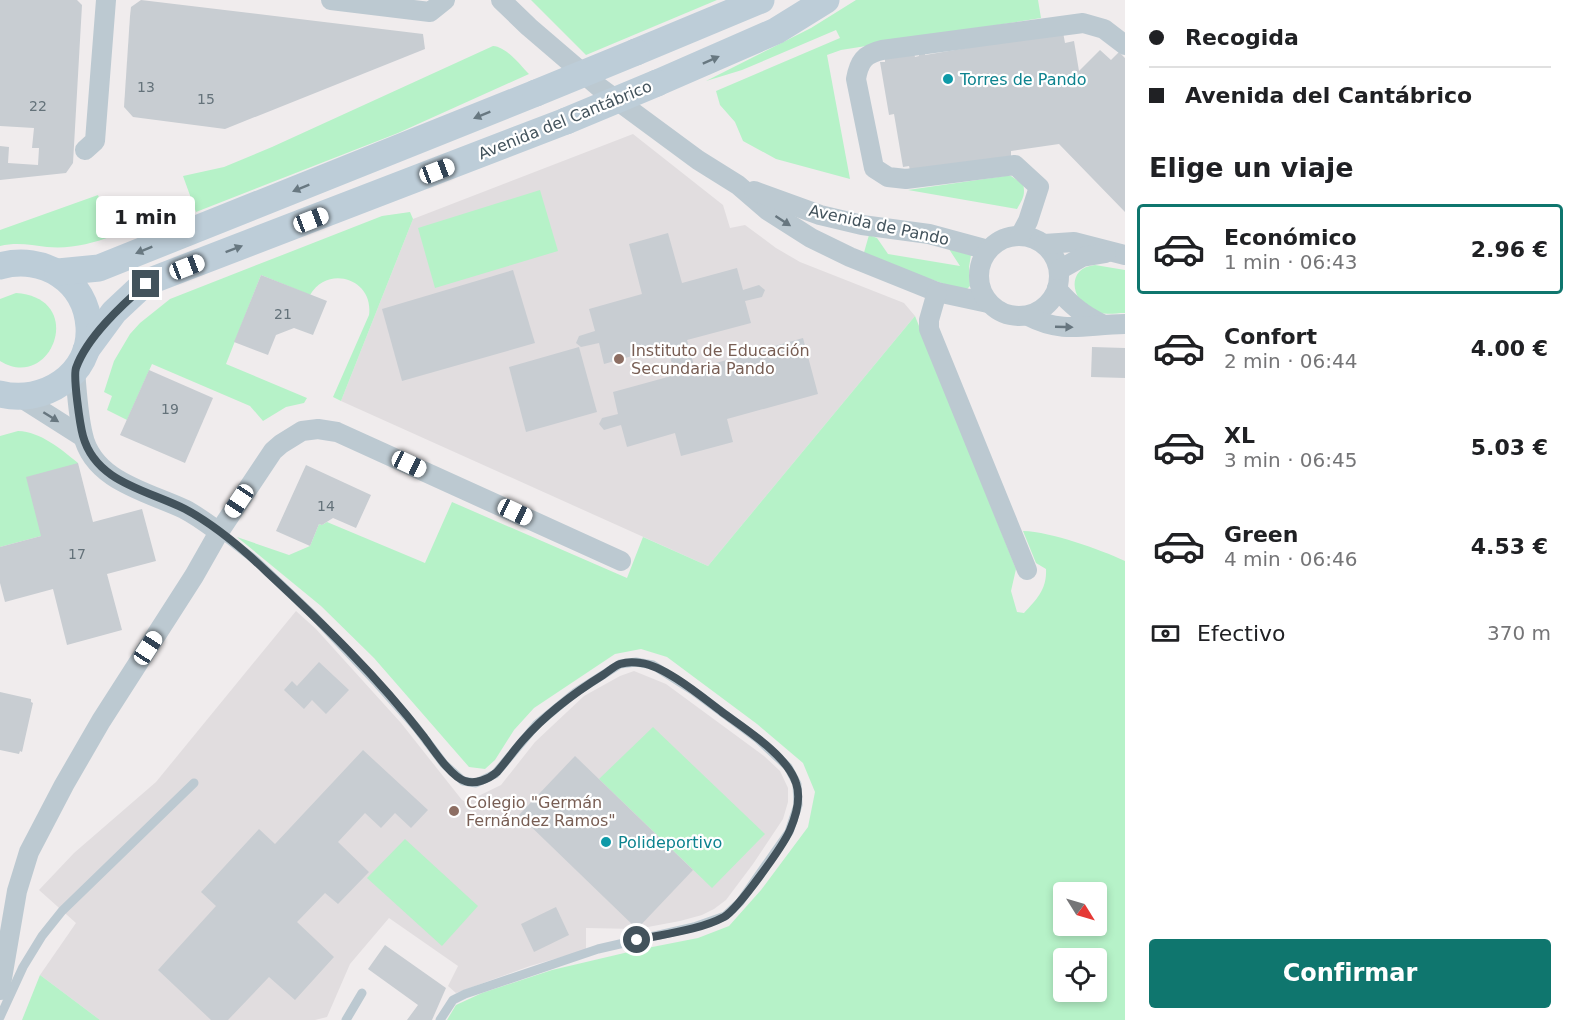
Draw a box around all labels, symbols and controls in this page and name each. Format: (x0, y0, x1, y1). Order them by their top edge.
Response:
text: Recogida (1185, 25, 1299, 50)
one-way arrow (702, 55, 720, 64)
place label: Torres de Pando (959, 70, 1087, 89)
marker: Torres de Pando (941, 72, 955, 86)
street label: Avenida del Cantábrico (475, 76, 655, 164)
house number: 13 (137, 79, 155, 95)
text: Avenida del Cantábrico (1185, 83, 1472, 108)
house number: 15 (197, 91, 215, 107)
house number: 22 (29, 98, 47, 114)
one-way arrow (473, 111, 491, 120)
text: Elige un viaje (1149, 152, 1353, 183)
car (417, 156, 457, 186)
one-way arrow (292, 184, 310, 193)
callout: 1 min (96, 197, 195, 239)
street label: Avenida de Pando (807, 201, 951, 249)
text: 1 min (114, 205, 177, 229)
car (291, 205, 331, 235)
one-way arrow (775, 215, 792, 226)
icon: car (1152, 222, 1206, 276)
text: Económico (1224, 225, 1357, 250)
text: 2.96 € (1471, 237, 1548, 262)
one-way arrow (225, 244, 243, 254)
one-way arrow (135, 246, 153, 255)
text: 1 min · 06:43 (1224, 250, 1358, 274)
car (167, 252, 207, 282)
route end (132, 270, 159, 297)
house number: 21 (274, 306, 292, 322)
icon: car (1152, 321, 1206, 375)
one-way arrow (1054, 322, 1073, 331)
text: Confort (1224, 324, 1317, 349)
text: 4.00 € (1471, 336, 1548, 361)
place label: Instituto de Educación Secundaria Pando (631, 341, 810, 378)
text: 2 min · 06:44 (1224, 349, 1358, 373)
marker: Instituto de Educación Secundaria Pando (612, 352, 626, 366)
house number: 19 (161, 401, 179, 417)
one-way arrow (43, 411, 59, 422)
icon: car (1152, 420, 1206, 474)
text: XL (1224, 423, 1255, 448)
text: 5.03 € (1471, 435, 1548, 460)
car (389, 448, 429, 480)
text: 3 min · 06:45 (1224, 448, 1358, 472)
car (221, 481, 257, 521)
car (495, 496, 535, 528)
house number: 14 (317, 498, 335, 514)
icon: car (1152, 519, 1206, 573)
text: Green (1224, 522, 1298, 547)
text: 4.53 € (1471, 534, 1548, 559)
house number: 17 (68, 546, 86, 562)
text: 4 min · 06:46 (1224, 547, 1358, 571)
icon: cash (1149, 617, 1182, 650)
text: Efectivo (1197, 621, 1286, 646)
text: 370 m (1487, 621, 1551, 645)
car (131, 628, 165, 668)
place label: Colegio "Germán Fernández Ramos" (466, 793, 616, 830)
marker: Colegio "Germán Fernández Ramos" (447, 804, 461, 818)
place label: Polideportivo (618, 833, 722, 852)
marker: Polideportivo (599, 835, 613, 849)
north arrow (1053, 882, 1107, 936)
map controls (1053, 882, 1107, 1002)
route start (623, 926, 650, 953)
button: Confirmar (1149, 939, 1551, 1008)
button: locate (1053, 948, 1107, 1002)

